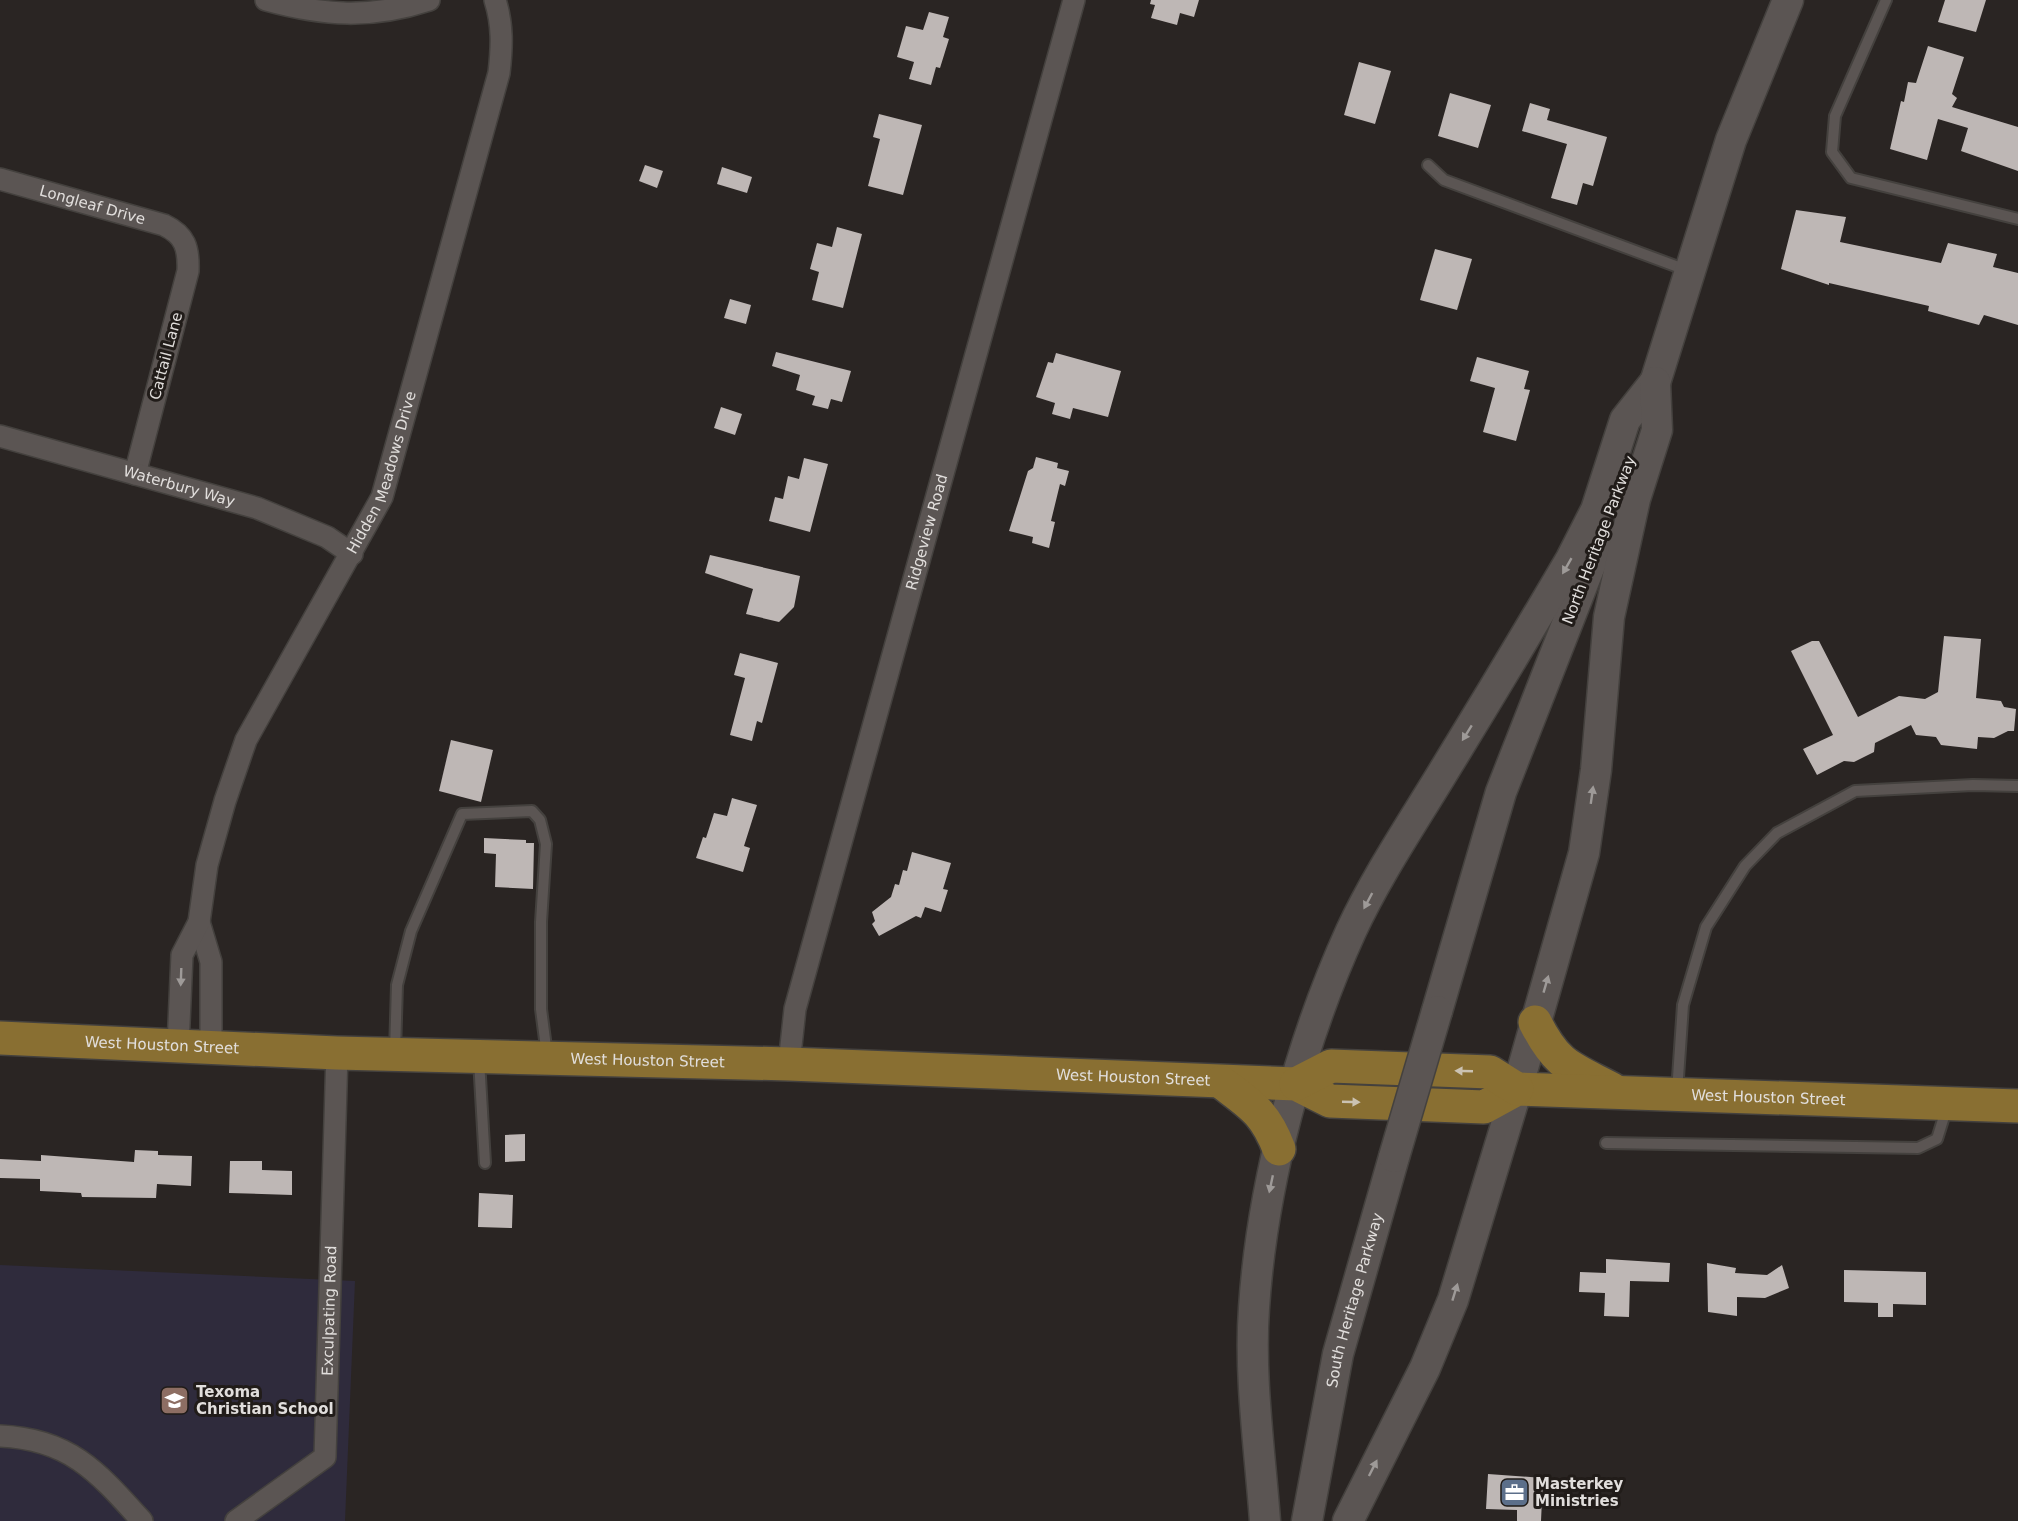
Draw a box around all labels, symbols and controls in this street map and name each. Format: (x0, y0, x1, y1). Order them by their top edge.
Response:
street label: Longleaf Drive (38, 182, 147, 228)
street label: Cattail Lane (146, 310, 186, 402)
street label: Hidden Meadows Drive (343, 389, 420, 557)
street label: North Heritage Parkway (1559, 453, 1640, 627)
street label: Waterbury Way (121, 462, 237, 510)
street label: Ridgeview Road (902, 472, 951, 592)
one-way arrow (1562, 558, 1572, 575)
one-way arrow (1462, 725, 1473, 741)
one-way arrow (1588, 785, 1597, 804)
one-way arrow (1363, 893, 1373, 910)
one-way arrow (177, 967, 186, 986)
one-way arrow (1542, 975, 1551, 993)
street label: West Houston Street (84, 1033, 240, 1058)
street label: West Houston Street (570, 1050, 725, 1071)
street label: West Houston Street (1056, 1066, 1211, 1090)
one-way arrow (1454, 1066, 1473, 1075)
street label: West Houston Street (1691, 1086, 1846, 1109)
one-way arrow (1341, 1097, 1360, 1107)
one-way arrow (1266, 1175, 1276, 1193)
street label: South Heritage Parkway (1323, 1211, 1387, 1389)
street label: Exculpating Road (318, 1245, 340, 1376)
one-way arrow (1451, 1283, 1460, 1301)
place label: Texoma Christian School (196, 1383, 334, 1418)
school or university icon: Texoma Christian School (159, 1385, 191, 1417)
one-way arrow (1368, 1460, 1378, 1477)
place label: Masterkey Ministries (1535, 1475, 1623, 1510)
office icon: Masterkey Ministries (1498, 1477, 1530, 1509)

